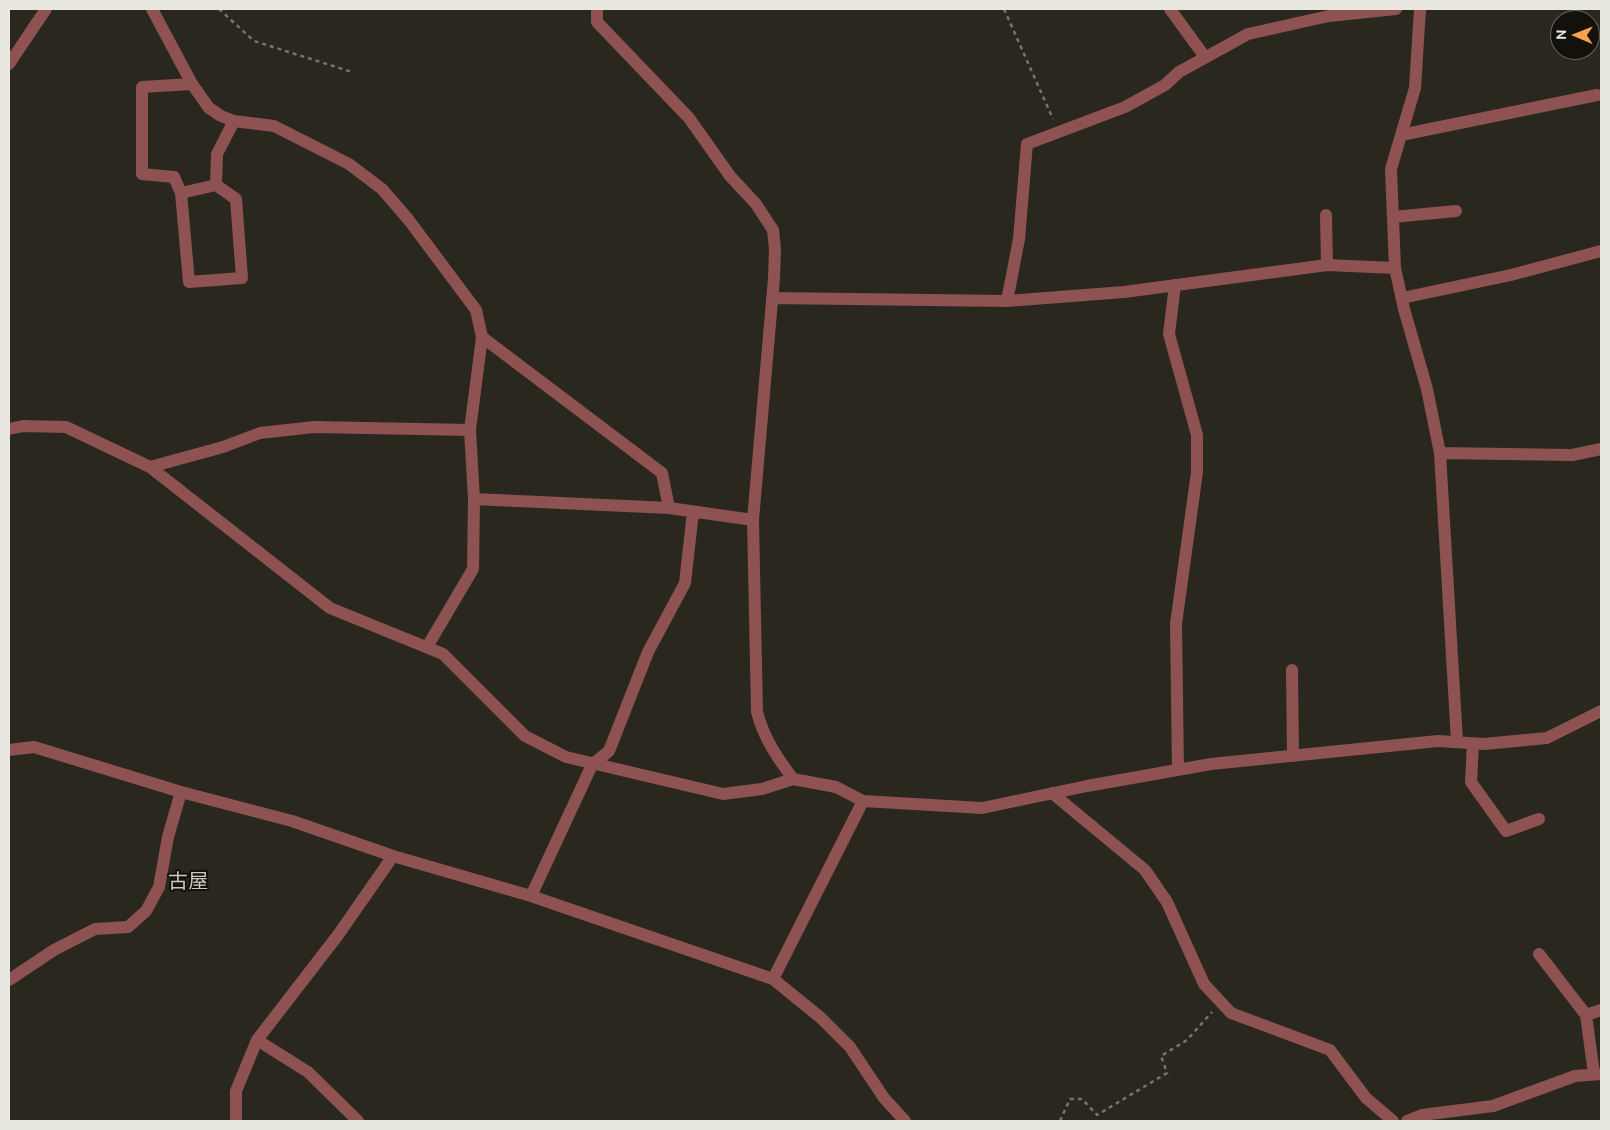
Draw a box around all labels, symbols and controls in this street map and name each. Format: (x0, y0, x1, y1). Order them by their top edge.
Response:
north arrow (1550, 10, 1600, 60)
text: N (1553, 29, 1569, 40)
district label: 古屋 (168, 869, 208, 893)

